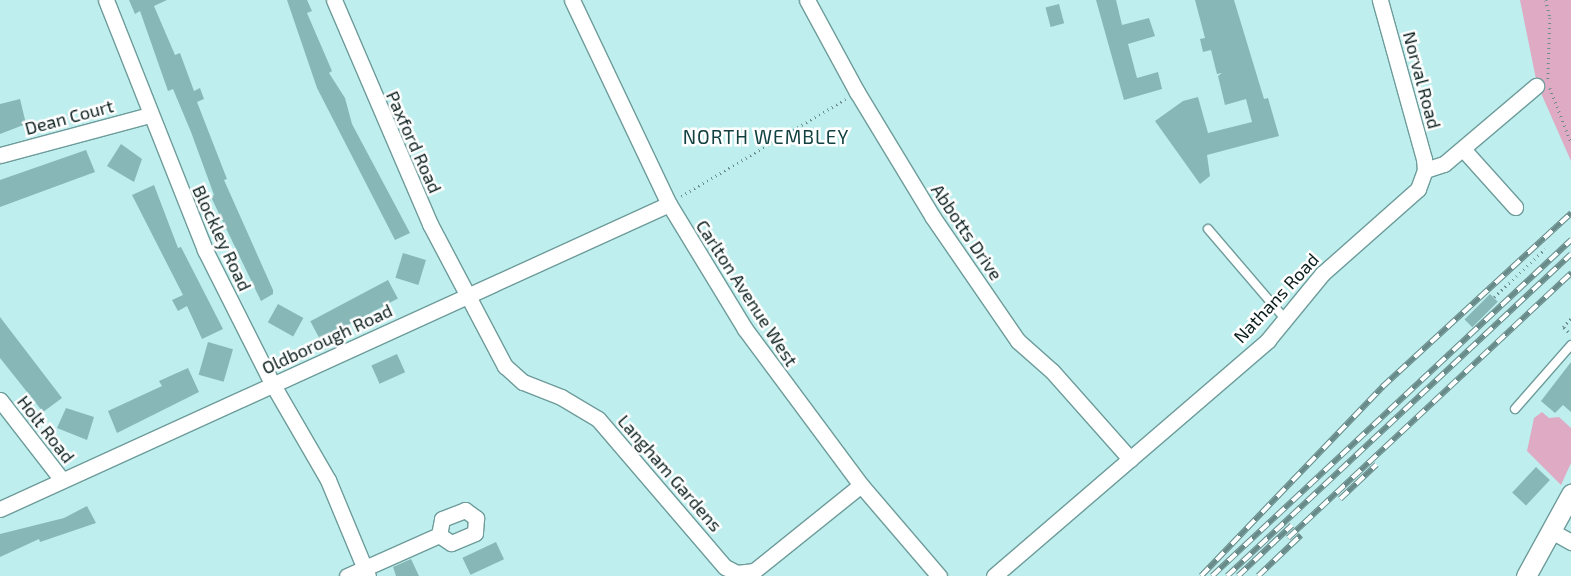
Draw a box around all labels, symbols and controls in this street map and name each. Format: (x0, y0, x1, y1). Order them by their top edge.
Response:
street label: Norval Road (1399, 29, 1445, 131)
street label: Paxford Road (382, 88, 446, 196)
street label: Dean Court (22, 95, 116, 139)
district label: NORTH WEMBLEY (681, 126, 851, 148)
street label: Abbotts Drive (927, 180, 1007, 284)
street label: Blockley Road (188, 181, 256, 295)
street label: Carlton Avenue West (691, 215, 803, 371)
street label: Nathans Road (1229, 249, 1323, 347)
street label: Oldborough Road (258, 299, 396, 379)
street label: Holt Road (13, 391, 79, 467)
street label: Langham Gardens (613, 410, 727, 536)

